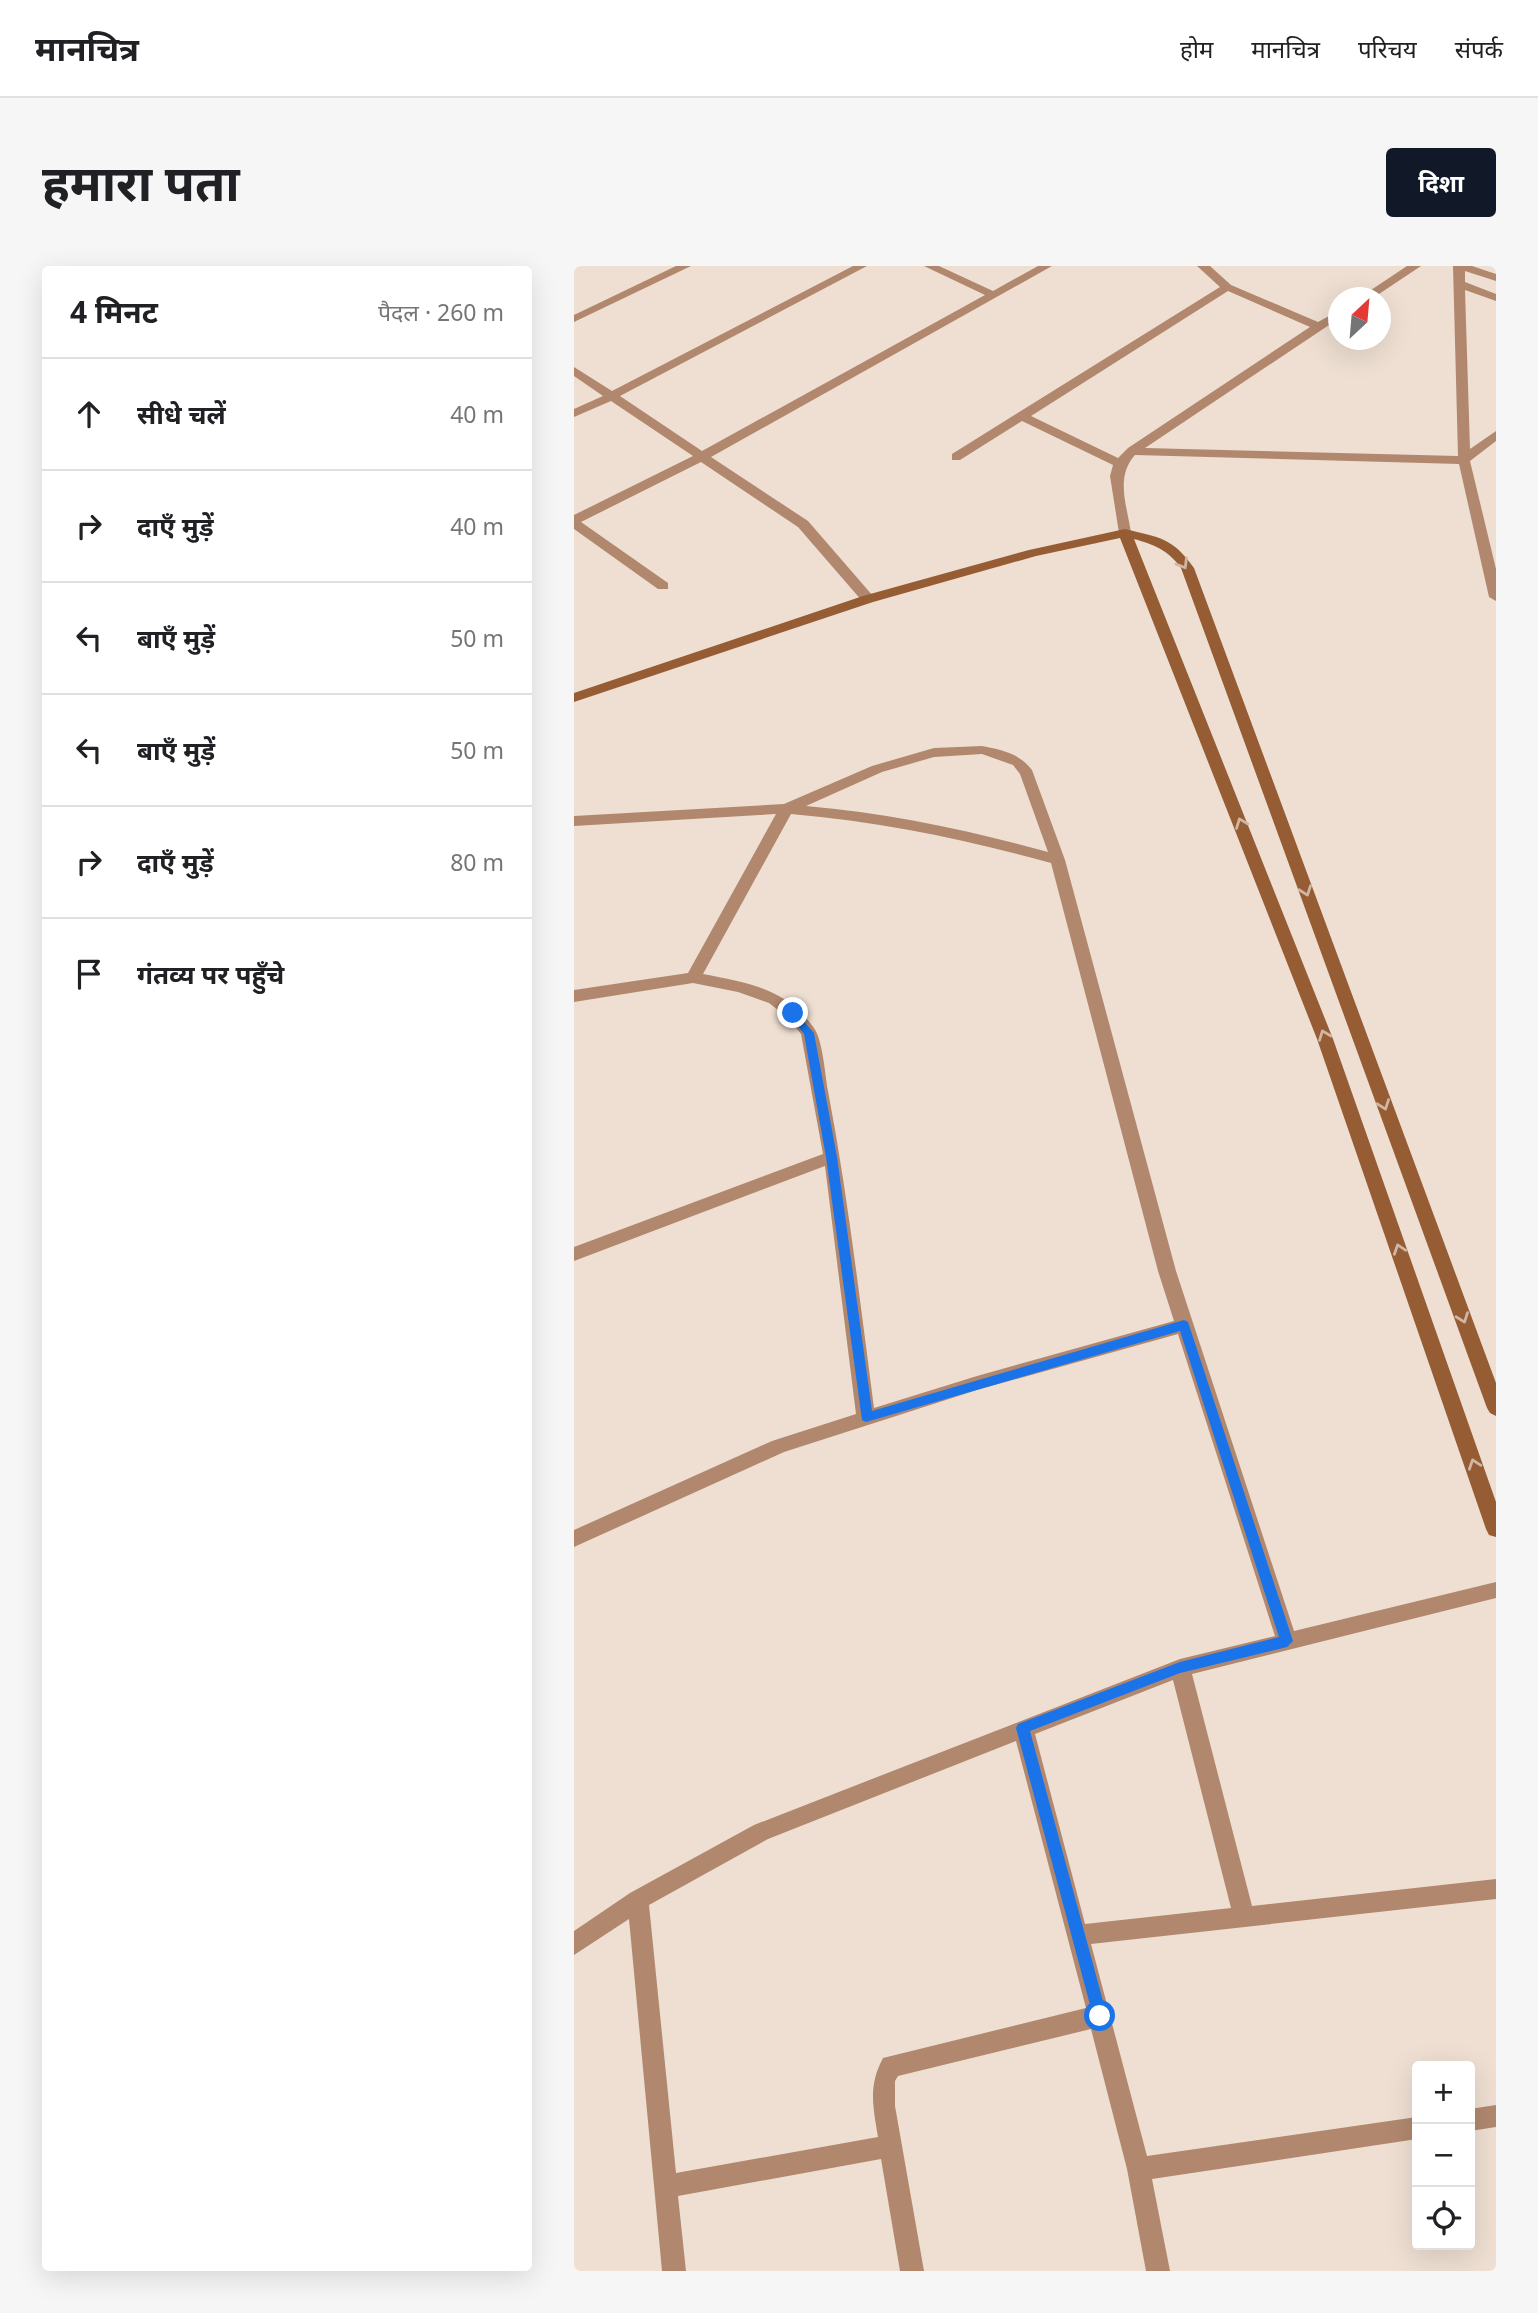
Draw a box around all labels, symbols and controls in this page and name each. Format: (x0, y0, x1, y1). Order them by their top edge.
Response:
text: मानचित्र (35, 26, 139, 71)
text: होम (1180, 32, 1213, 65)
text: मानचित्र (1251, 32, 1320, 65)
text: परिचय (1358, 32, 1417, 65)
text: संपर्क (1455, 32, 1503, 65)
button: दिशा (1386, 148, 1496, 217)
text: हमारा पता (42, 149, 240, 215)
north arrow (1328, 287, 1391, 350)
text: 4 मिनट (70, 291, 158, 332)
text: पैदल · 260 m (378, 296, 504, 328)
icon: ahead (70, 395, 108, 433)
text: सीधे चलें (137, 396, 226, 432)
text: 40 m (450, 398, 504, 430)
icon: right (70, 507, 108, 545)
text: दाएँ मुड़ें (137, 508, 214, 544)
text: 40 m (450, 510, 504, 542)
one-way arrow (1175, 556, 1188, 569)
icon: left (70, 619, 108, 657)
text: बाएँ मुड़ें (137, 620, 215, 656)
text: 50 m (450, 622, 504, 654)
icon: left (70, 731, 108, 769)
text: बाएँ मुड़ें (137, 732, 215, 768)
text: 50 m (450, 734, 504, 766)
one-way arrow (1235, 817, 1249, 829)
icon: right (70, 843, 108, 881)
text: दाएँ मुड़ें (137, 844, 214, 880)
text: 80 m (450, 846, 504, 878)
one-way arrow (1298, 885, 1312, 897)
icon: arrive (70, 955, 108, 993)
text: गंतव्य पर पहुँचे (137, 956, 284, 992)
route end (777, 997, 808, 1028)
one-way arrow (1318, 1029, 1332, 1041)
one-way arrow (1376, 1098, 1390, 1110)
one-way arrow (1393, 1244, 1407, 1256)
one-way arrow (1455, 1312, 1469, 1324)
one-way arrow (1468, 1459, 1482, 1471)
route start (1084, 2000, 1115, 2031)
map controls (1412, 2061, 1475, 2250)
button: + (1412, 2061, 1475, 2124)
button: − (1412, 2124, 1475, 2187)
button: locate (1412, 2187, 1475, 2250)

